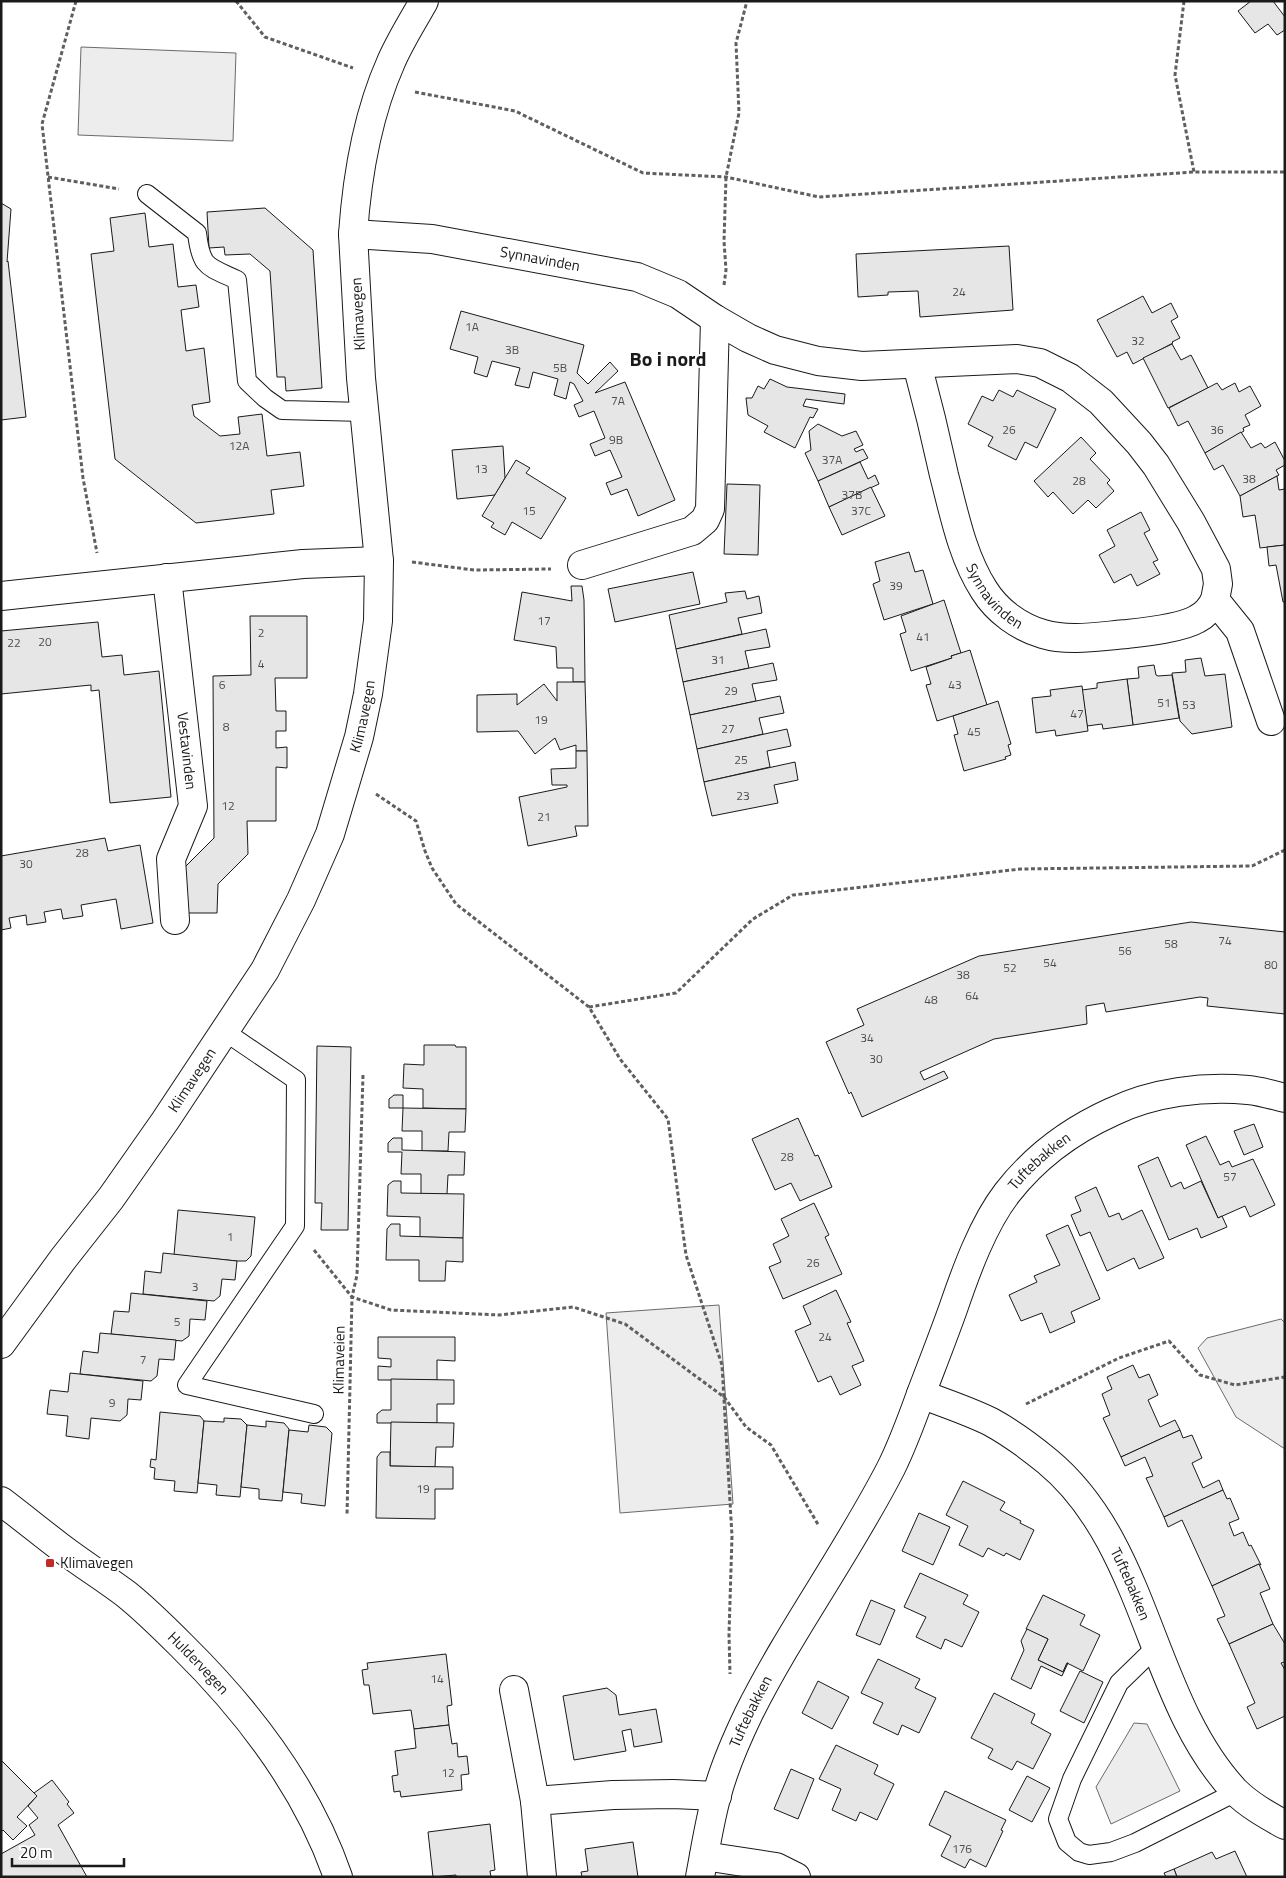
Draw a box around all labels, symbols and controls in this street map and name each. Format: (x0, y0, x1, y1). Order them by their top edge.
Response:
street label: Synnavinden (498, 240, 582, 277)
street label: Klimavegen (344, 277, 371, 351)
house number: 24 (952, 282, 966, 301)
house number: 1A (465, 317, 479, 336)
house number: 32 (1131, 331, 1145, 350)
house number: 3B (505, 340, 519, 359)
district label: Bo i nord (630, 343, 706, 374)
house number: 5B (553, 358, 567, 377)
house number: 7A (611, 391, 625, 410)
house number: 26 (1002, 420, 1016, 439)
house number: 36 (1210, 420, 1224, 439)
house number: 9B (609, 430, 623, 449)
house number: 12A (229, 436, 249, 455)
house number: 37A (822, 450, 842, 469)
house number: 13 (474, 459, 488, 478)
house number: 38 (1242, 469, 1256, 488)
house number: 28 (1072, 471, 1086, 490)
house number: 37B (842, 485, 862, 504)
house number: 15 (522, 501, 536, 520)
house number: 37C (851, 501, 871, 520)
street label: Synnavinden (960, 559, 1028, 635)
house number: 39 (889, 576, 903, 595)
house number: 17 (537, 611, 551, 630)
house number: 2 (258, 623, 264, 642)
house number: 41 (916, 627, 930, 646)
house number: 20 (38, 632, 52, 651)
house number: 22 (7, 633, 21, 652)
house number: 31 (711, 650, 725, 669)
house number: 4 (258, 654, 265, 673)
house number: 6 (219, 675, 226, 694)
house number: 43 (948, 675, 962, 694)
street label: Klimavegen (343, 679, 381, 755)
house number: 29 (724, 681, 738, 700)
house number: 51 (1157, 693, 1171, 712)
house number: 53 (1182, 695, 1196, 714)
house number: 47 (1070, 704, 1084, 723)
house number: 19 (534, 710, 548, 729)
street label: Vestavinden (171, 711, 203, 791)
house number: 8 (223, 717, 230, 736)
house number: 27 (721, 719, 735, 738)
house number: 45 (967, 722, 981, 741)
house number: 25 (734, 750, 748, 769)
house number: 23 (736, 786, 750, 805)
house number: 12 (221, 796, 235, 815)
house number: 21 (537, 807, 551, 826)
house number: 28 (75, 843, 89, 862)
house number: 30 (19, 854, 33, 873)
house number: 74 (1218, 931, 1232, 950)
house number: 58 (1164, 934, 1178, 953)
house number: 56 (1118, 941, 1132, 960)
house number: 54 (1043, 953, 1057, 972)
house number: 80 (1264, 955, 1278, 974)
house number: 52 (1003, 958, 1017, 977)
house number: 38 (956, 965, 970, 984)
house number: 64 (965, 986, 979, 1005)
house number: 48 (924, 990, 938, 1009)
house number: 34 (860, 1028, 874, 1047)
street label: Klimavegen (162, 1043, 222, 1117)
house number: 30 (869, 1049, 883, 1068)
street label: Tuftebakken (1002, 1126, 1075, 1195)
house number: 28 (780, 1147, 794, 1166)
house number: 57 (1223, 1167, 1237, 1186)
house number: 1 (227, 1227, 233, 1246)
house number: 26 (806, 1253, 820, 1272)
house number: 3 (192, 1277, 198, 1296)
house number: 5 (174, 1312, 181, 1331)
street label: Klimaveien (326, 1325, 351, 1395)
house number: 24 (818, 1327, 832, 1346)
house number: 7 (140, 1350, 146, 1369)
house number: 9 (109, 1393, 116, 1412)
house number: 19 (416, 1479, 430, 1498)
street label: Tuftebakken (1105, 1543, 1157, 1624)
place label: Klimavegen (60, 1551, 133, 1574)
marker: Klimavegen (44, 1557, 56, 1569)
street label: Huldervegen (163, 1626, 235, 1700)
house number: 14 (430, 1669, 444, 1688)
street label: Tuftebakken (723, 1671, 778, 1751)
house number: 12 (441, 1763, 455, 1782)
scale bar (12, 1836, 125, 1868)
house number: 176 (952, 1839, 972, 1858)
text: 20 m (20, 1841, 53, 1864)

